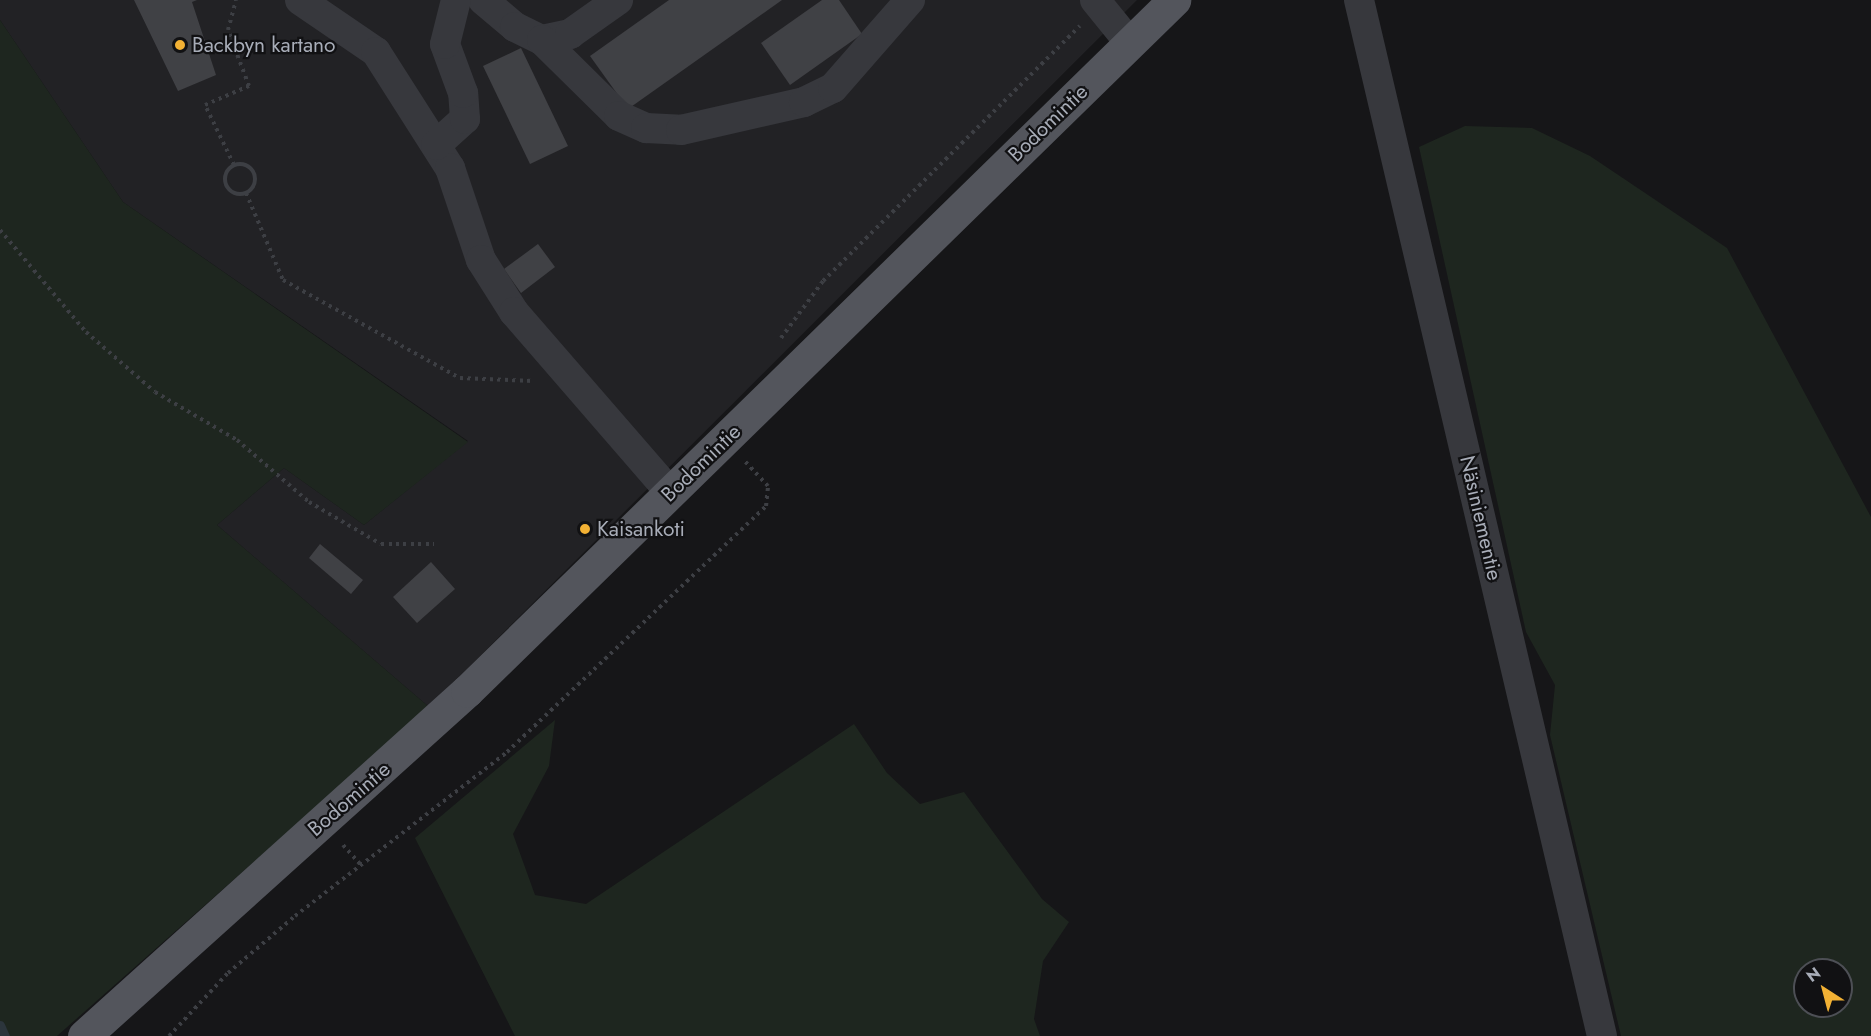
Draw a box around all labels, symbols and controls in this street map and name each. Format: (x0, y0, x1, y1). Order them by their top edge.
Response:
place label: Backbyn kartano (192, 32, 335, 58)
marker: Backbyn kartano (173, 38, 187, 52)
street label: Bodomintie (1003, 79, 1093, 167)
street label: Bodomintie (656, 419, 746, 507)
street label: Näsiniementie (1454, 453, 1508, 583)
place label: Kaisankoti (597, 516, 685, 542)
marker: Kaisankoti (578, 522, 592, 536)
street label: Bodomintie (303, 756, 395, 842)
north arrow (1793, 958, 1853, 1018)
text: N (1801, 962, 1825, 988)

